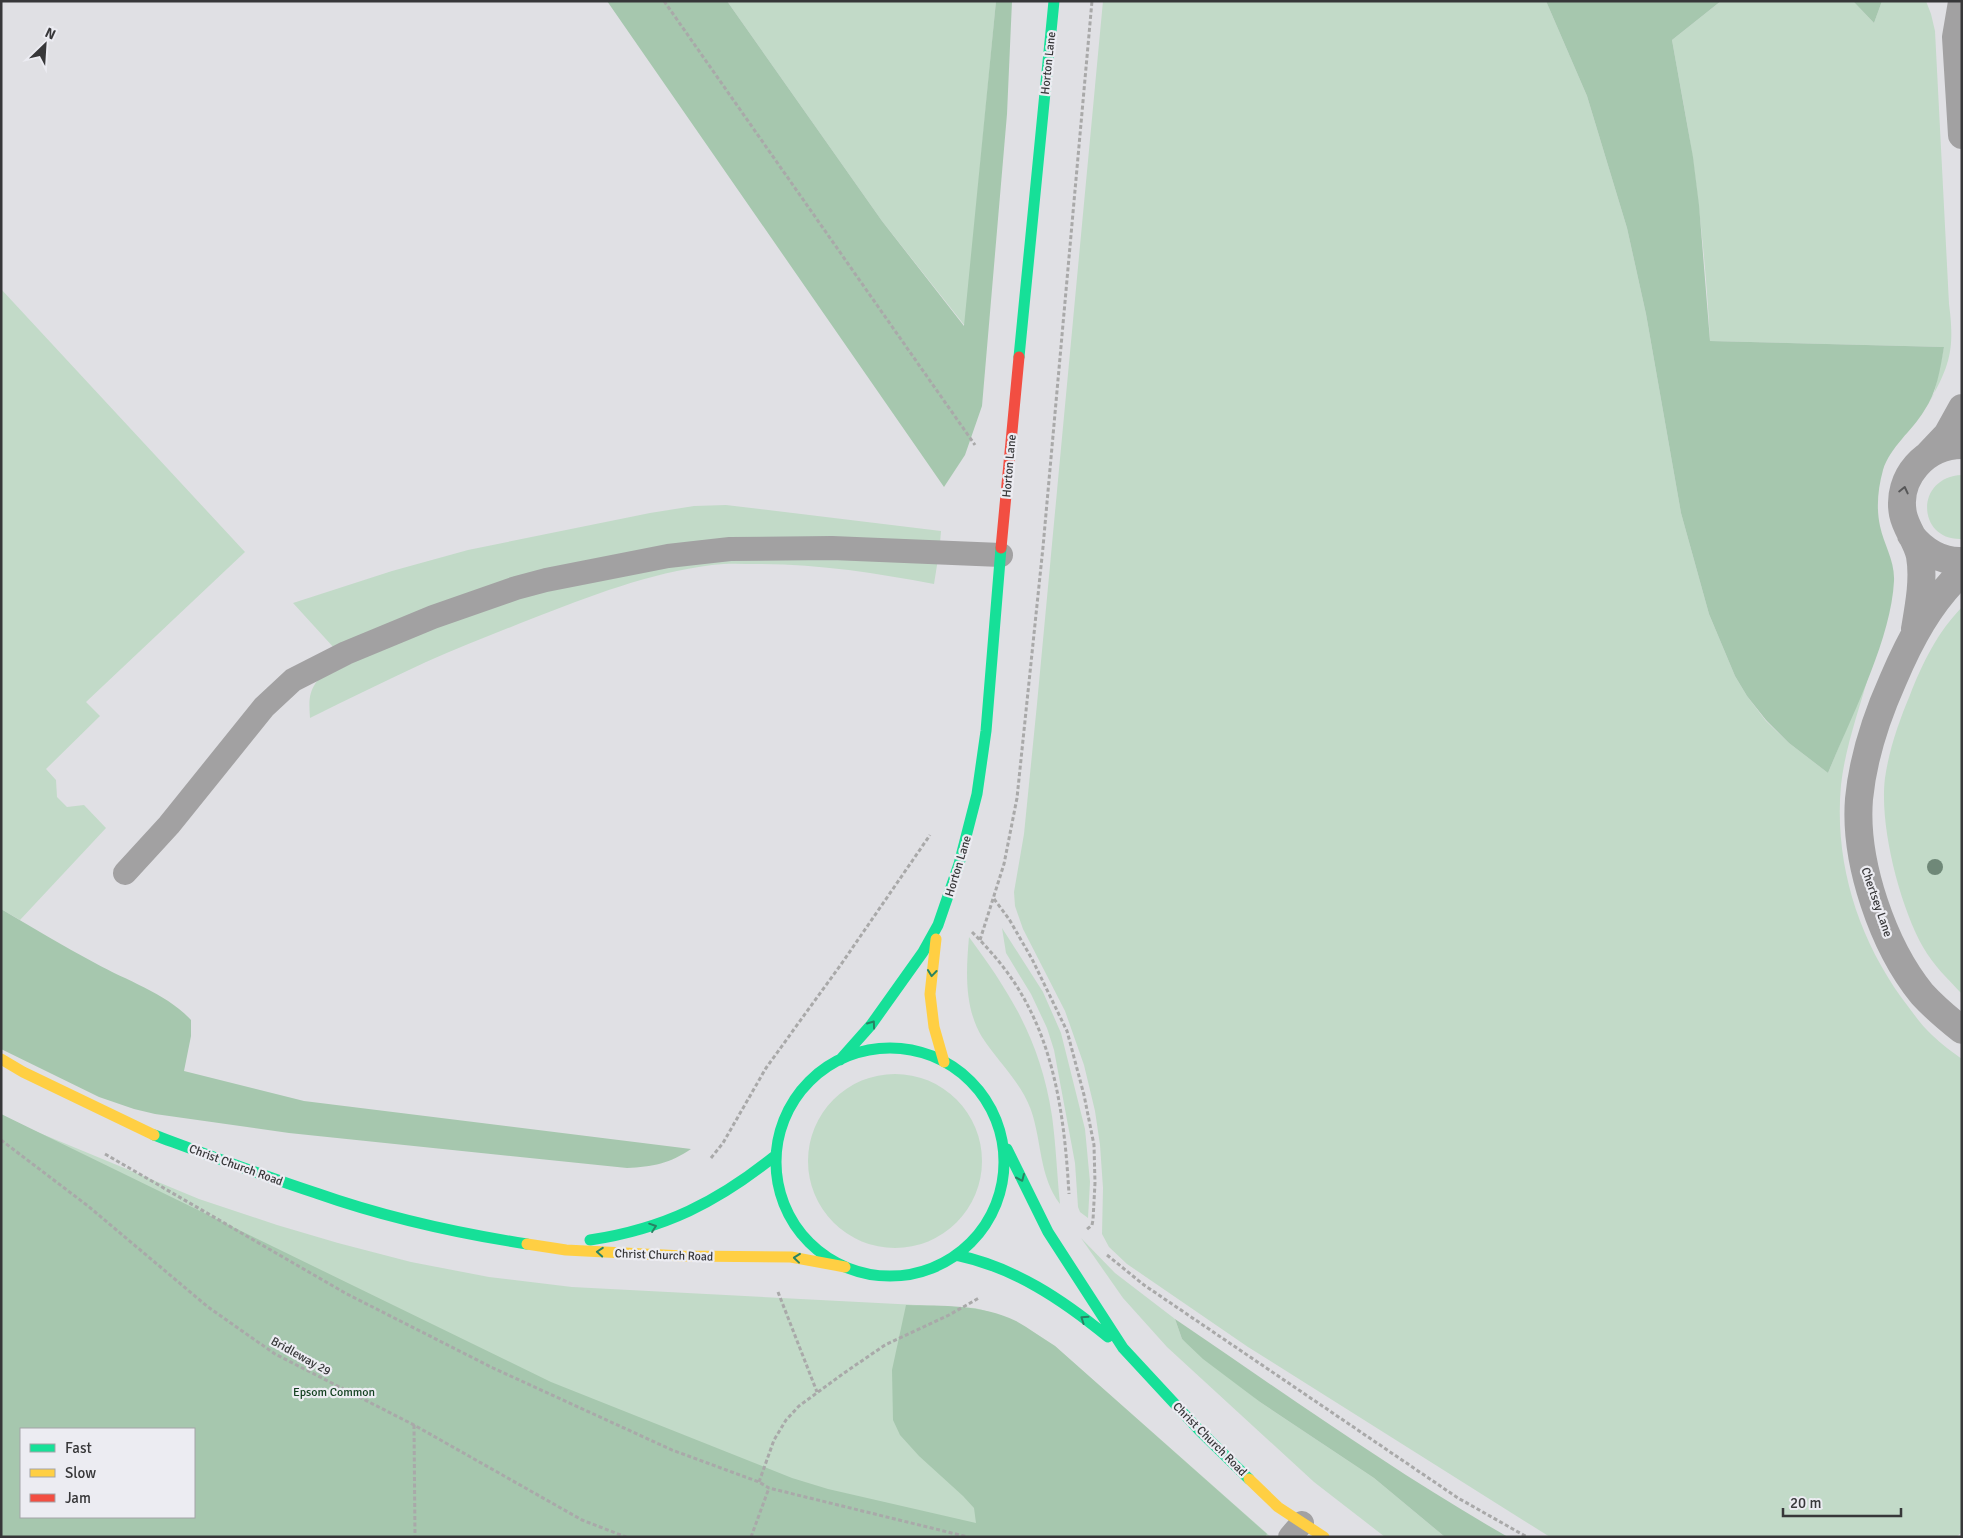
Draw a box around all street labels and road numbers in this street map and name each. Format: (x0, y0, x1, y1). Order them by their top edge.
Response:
street label: Horton Lane (1038, 31, 1059, 95)
street label: Horton Lane (999, 434, 1020, 498)
street label: Horton Lane (942, 834, 975, 899)
street label: Chertsey Lane (1858, 865, 1895, 939)
street label: Christ Church Road (187, 1142, 285, 1189)
street label: Christ Church Road (614, 1246, 714, 1265)
street label: Bridleway 29 (268, 1334, 333, 1379)
street label: Christ Church Road (1169, 1399, 1250, 1480)

